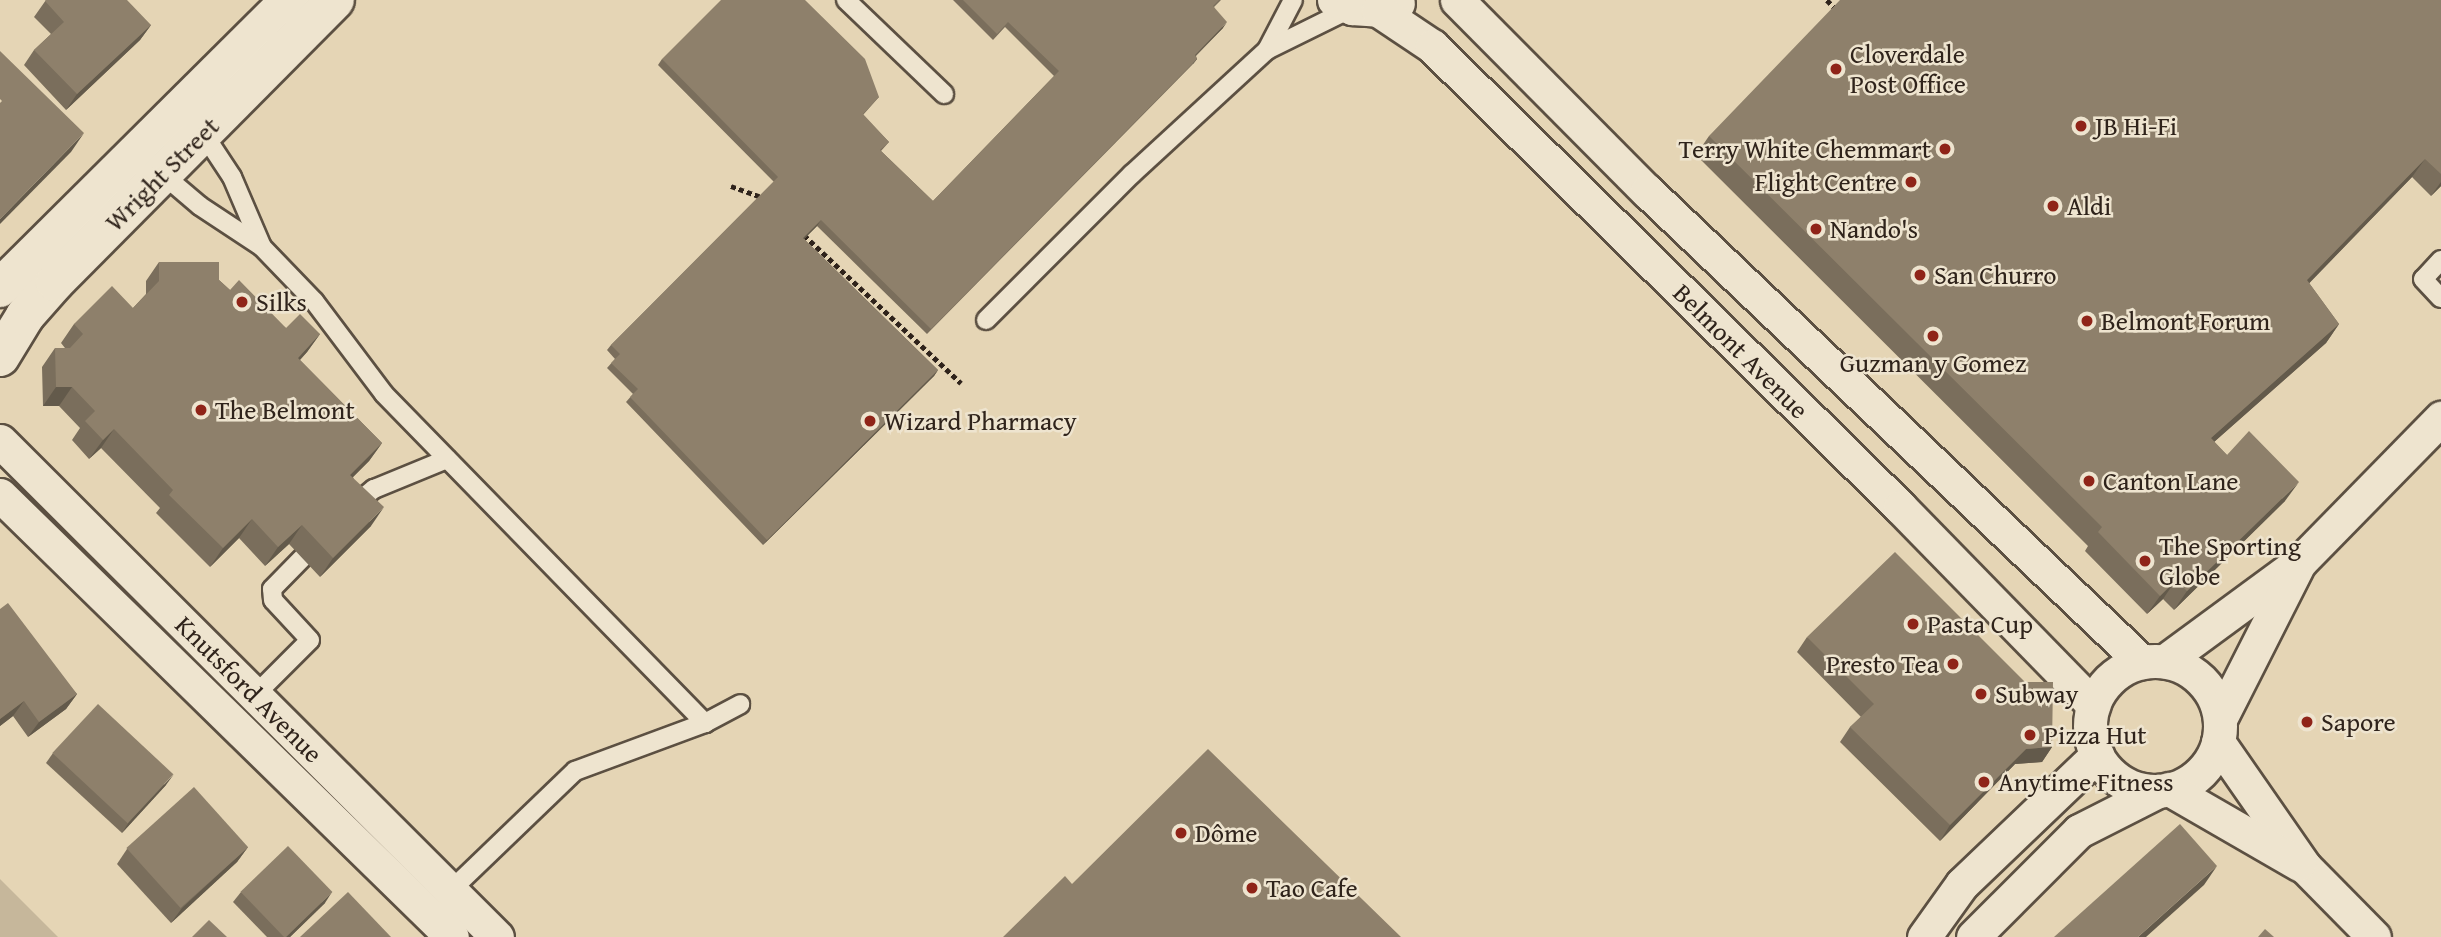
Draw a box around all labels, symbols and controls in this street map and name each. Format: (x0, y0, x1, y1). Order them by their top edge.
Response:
place label: Cloverdale Post Office (1850, 38, 1966, 100)
marker: Cloverdale Post Office (1828, 61, 1844, 77)
place label: JB Hi-Fi (2095, 110, 2177, 142)
street label: Wright Street (99, 111, 225, 237)
marker: JB Hi-Fi (2073, 118, 2089, 134)
place label: Terry White Chemmart (1678, 133, 1931, 165)
marker: Terry White Chemmart (1937, 141, 1953, 157)
place label: Flight Centre (1755, 166, 1897, 198)
marker: Flight Centre (1903, 174, 1919, 190)
place label: Aldi (2067, 190, 2111, 222)
marker: Aldi (2045, 198, 2061, 214)
place label: Nando's (1830, 213, 1918, 245)
marker: Nando's (1808, 221, 1824, 237)
place label: San Churro (1934, 259, 2056, 291)
marker: San Churro (1912, 267, 1928, 283)
street label: Belmont Avenue (1667, 277, 1815, 425)
place label: Silks (256, 286, 307, 318)
marker: Silks (234, 294, 250, 310)
place label: Belmont Forum (2101, 305, 2270, 337)
marker: Belmont Forum (2079, 313, 2095, 329)
marker: Guzman y Gomez (1925, 328, 1941, 344)
place label: Guzman y Gomez (1840, 347, 2026, 379)
place label: The Belmont (215, 394, 355, 426)
marker: The Belmont (193, 402, 209, 418)
place label: Wizard Pharmacy (884, 405, 1077, 437)
marker: Wizard Pharmacy (862, 413, 878, 429)
place label: Canton Lane (2103, 465, 2239, 497)
marker: Canton Lane (2081, 473, 2097, 489)
place label: The Sporting Globe (2159, 530, 2301, 592)
marker: The Sporting Globe (2137, 553, 2153, 569)
place label: Pasta Cup (1927, 608, 2033, 640)
street label: Knutsford Avenue (169, 609, 329, 769)
marker: Pasta Cup (1905, 616, 1921, 632)
place label: Presto Tea (1826, 648, 1939, 680)
marker: Presto Tea (1945, 656, 1961, 672)
place label: Subway (1995, 678, 2079, 710)
marker: Subway (1973, 686, 1989, 702)
place label: Sapore (2321, 706, 2396, 738)
marker: Sapore (2299, 714, 2315, 730)
place label: Pizza Hut (2044, 719, 2147, 751)
marker: Pizza Hut (2022, 727, 2038, 743)
place label: Anytime Fitness (1998, 766, 2174, 798)
marker: Anytime Fitness (1976, 774, 1992, 790)
place label: Dôme (1195, 817, 1257, 849)
marker: Dôme (1173, 825, 1189, 841)
place label: Tao Cafe (1266, 872, 1358, 904)
marker: Tao Cafe (1244, 880, 1260, 896)

